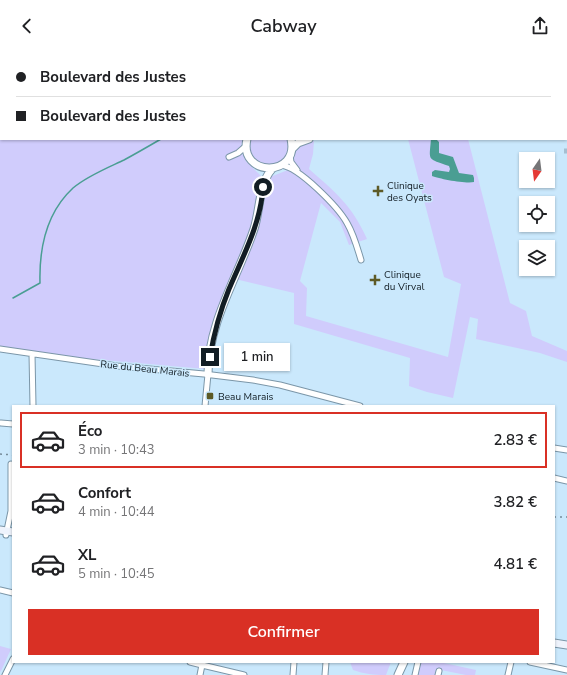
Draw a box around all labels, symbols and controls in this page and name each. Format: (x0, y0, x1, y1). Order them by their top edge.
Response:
text: Cabway (251, 14, 317, 38)
icon: back (16, 15, 38, 37)
icon: share (529, 15, 551, 37)
text: Boulevard des Justes (40, 67, 186, 87)
text: Boulevard des Justes (40, 106, 186, 126)
north arrow (519, 152, 555, 188)
map controls (519, 152, 555, 276)
route start (254, 178, 272, 196)
place label: Clinique des Oyats (387, 179, 432, 205)
marker: Clinique des Oyats (372, 185, 384, 197)
button: locate (519, 196, 555, 232)
button: layers (519, 240, 555, 276)
place label: Clinique du Virval (384, 268, 424, 294)
marker: Clinique du Virval (369, 274, 381, 286)
callout: 1 min (224, 343, 290, 371)
route end (201, 348, 219, 366)
text: 1 min (240, 348, 274, 366)
street label: Rue du Beau Marais (100, 357, 190, 381)
place label: Beau Marais (218, 390, 274, 404)
marker: Beau Marais (205, 391, 215, 401)
text: Éco (78, 421, 102, 441)
icon: car (30, 422, 66, 458)
text: 2.83 € (493, 430, 537, 450)
text: 3 min · 10:43 (78, 441, 154, 459)
text: Confort (78, 483, 131, 503)
icon: car (30, 484, 66, 520)
text: 3.82 € (493, 492, 537, 512)
text: 4 min · 10:44 (78, 503, 154, 521)
text: XL (78, 545, 97, 565)
icon: car (30, 546, 66, 582)
text: 4.81 € (493, 554, 537, 574)
text: 5 min · 10:45 (78, 565, 154, 583)
button: Confirmer (28, 609, 539, 655)

